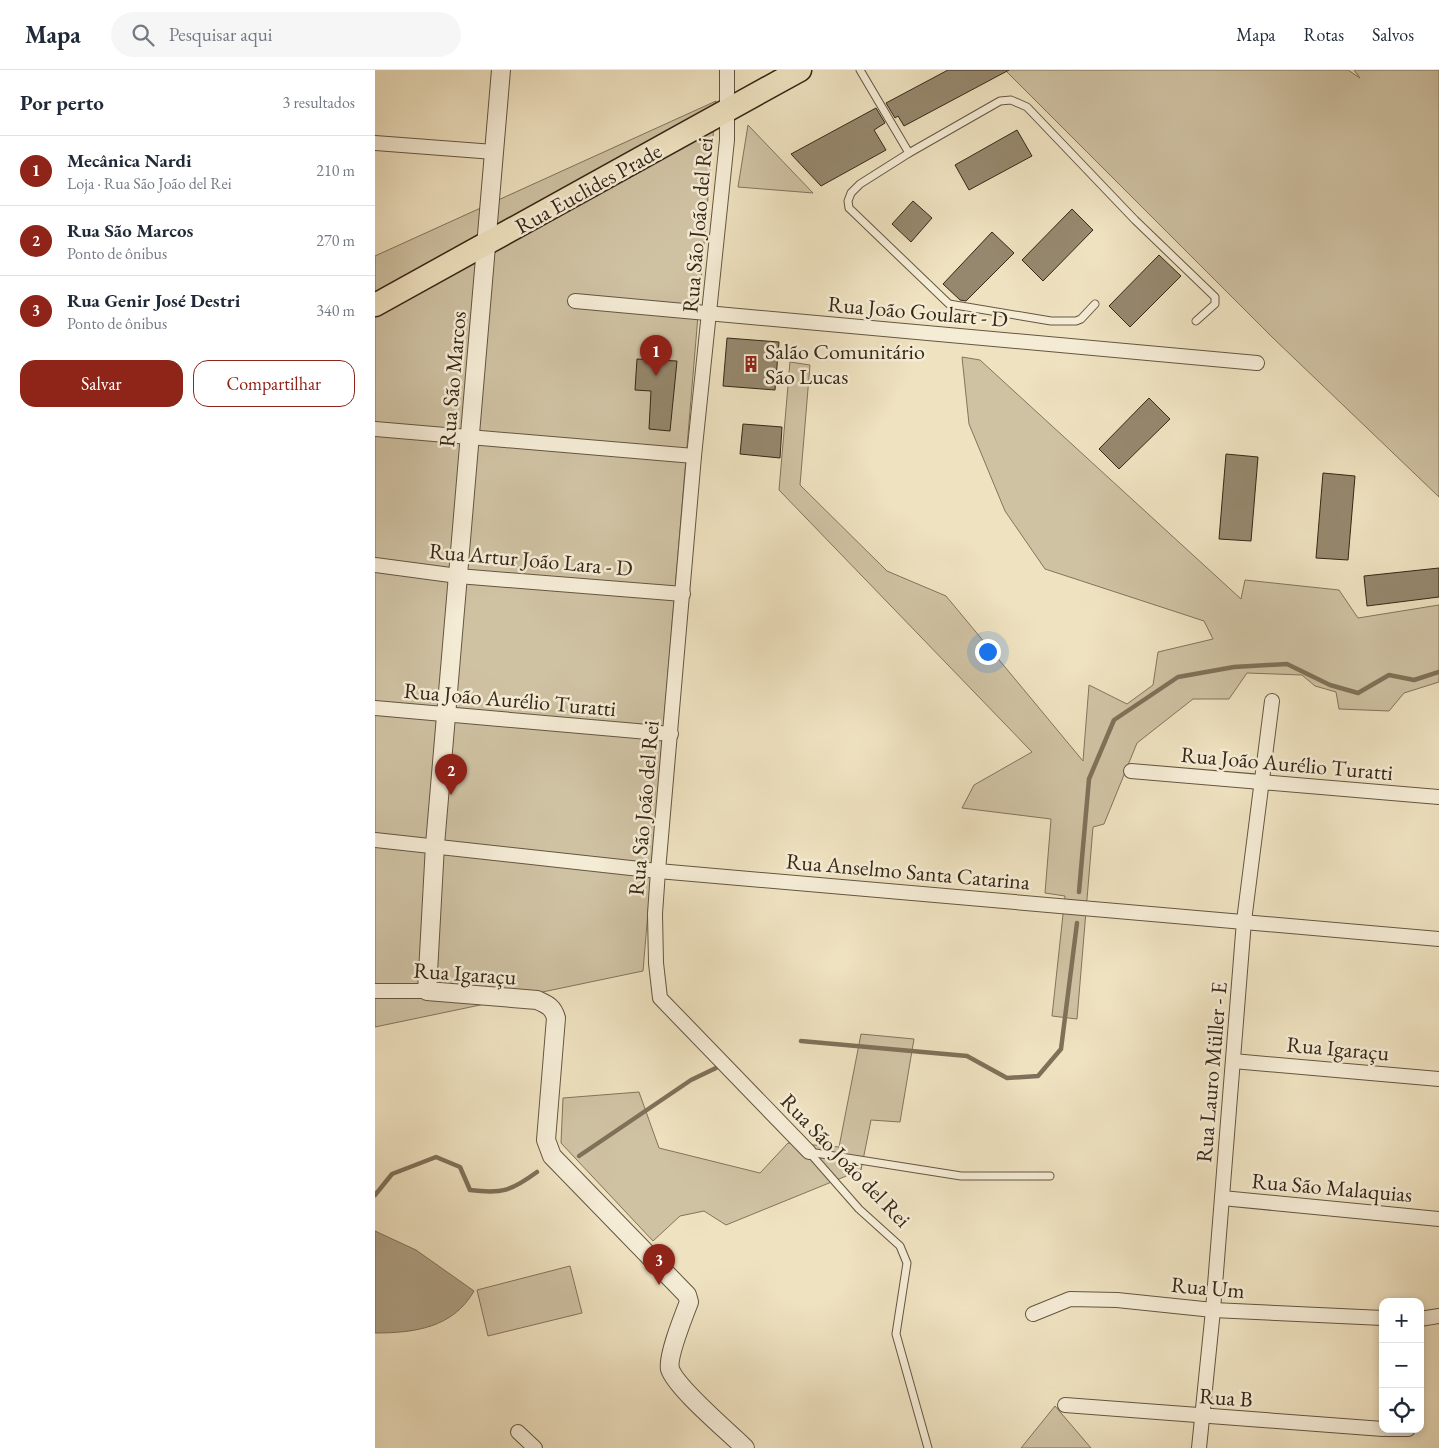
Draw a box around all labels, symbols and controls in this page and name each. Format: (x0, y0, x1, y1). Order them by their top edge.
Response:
search box (111, 12, 461, 57)
text: Mapa (25, 19, 81, 50)
icon: search (129, 21, 157, 49)
text: Pesquisar aqui (169, 22, 272, 47)
text: Mapa (1236, 23, 1276, 46)
text: Rotas (1304, 23, 1344, 46)
text: Salvos (1372, 23, 1414, 46)
text: Por perto (20, 89, 104, 116)
text: 3 resultados (283, 92, 355, 113)
street label: Rua Euclides Prade (510, 136, 667, 241)
street label: Rua São João del Rei (675, 136, 720, 314)
text: Mecânica Nardi (67, 148, 192, 173)
text: 1 (32, 160, 40, 181)
text: 210 m (316, 160, 355, 181)
text: Loja · Rua São João del Rei (67, 173, 232, 194)
text: Rua São Marcos (67, 218, 193, 243)
text: 2 (32, 230, 40, 251)
text: 270 m (316, 230, 355, 251)
text: Ponto de ônibus (67, 243, 167, 264)
text: Rua Genir José Destri (67, 288, 240, 313)
street label: Rua João Goulart - D (827, 289, 1009, 334)
text: 3 (32, 300, 40, 321)
text: 340 m (316, 300, 355, 321)
street label: Rua São Marcos (432, 310, 473, 448)
text: Ponto de ônibus (67, 313, 167, 334)
pin: 1 (640, 335, 672, 376)
place label: Salão Comunitário São Lucas (765, 337, 925, 391)
building icon: Salão Comunitário São Lucas (741, 354, 761, 374)
button: Salvar (20, 360, 183, 407)
button: Compartilhar (193, 360, 355, 407)
street label: Rua Artur João Lara - D (428, 536, 634, 583)
your location (975, 639, 1001, 665)
street label: Rua João Aurélio Turatti (403, 676, 617, 723)
street label: Rua São João del Rei (621, 719, 666, 897)
street label: Rua João Aurélio Turatti (1180, 740, 1394, 787)
pin: 2 (435, 754, 467, 795)
street label: Rua Anselmo Santa Catarina (785, 846, 1031, 897)
street label: Rua Igaraçu (413, 955, 518, 992)
street label: Rua Lauro Müller - E (1189, 980, 1234, 1164)
street label: Rua Igaraçu (1285, 1030, 1391, 1067)
street label: Rua São João del Rei (774, 1087, 917, 1234)
street label: Rua São Malaquias (1250, 1166, 1414, 1209)
pin: 3 (643, 1244, 675, 1285)
street label: Rua Um (1170, 1270, 1246, 1305)
map controls (1379, 1298, 1424, 1433)
button: + (1379, 1298, 1424, 1343)
button: − (1379, 1343, 1424, 1388)
street label: Rua B (1198, 1381, 1254, 1414)
button: locate (1379, 1388, 1424, 1433)

